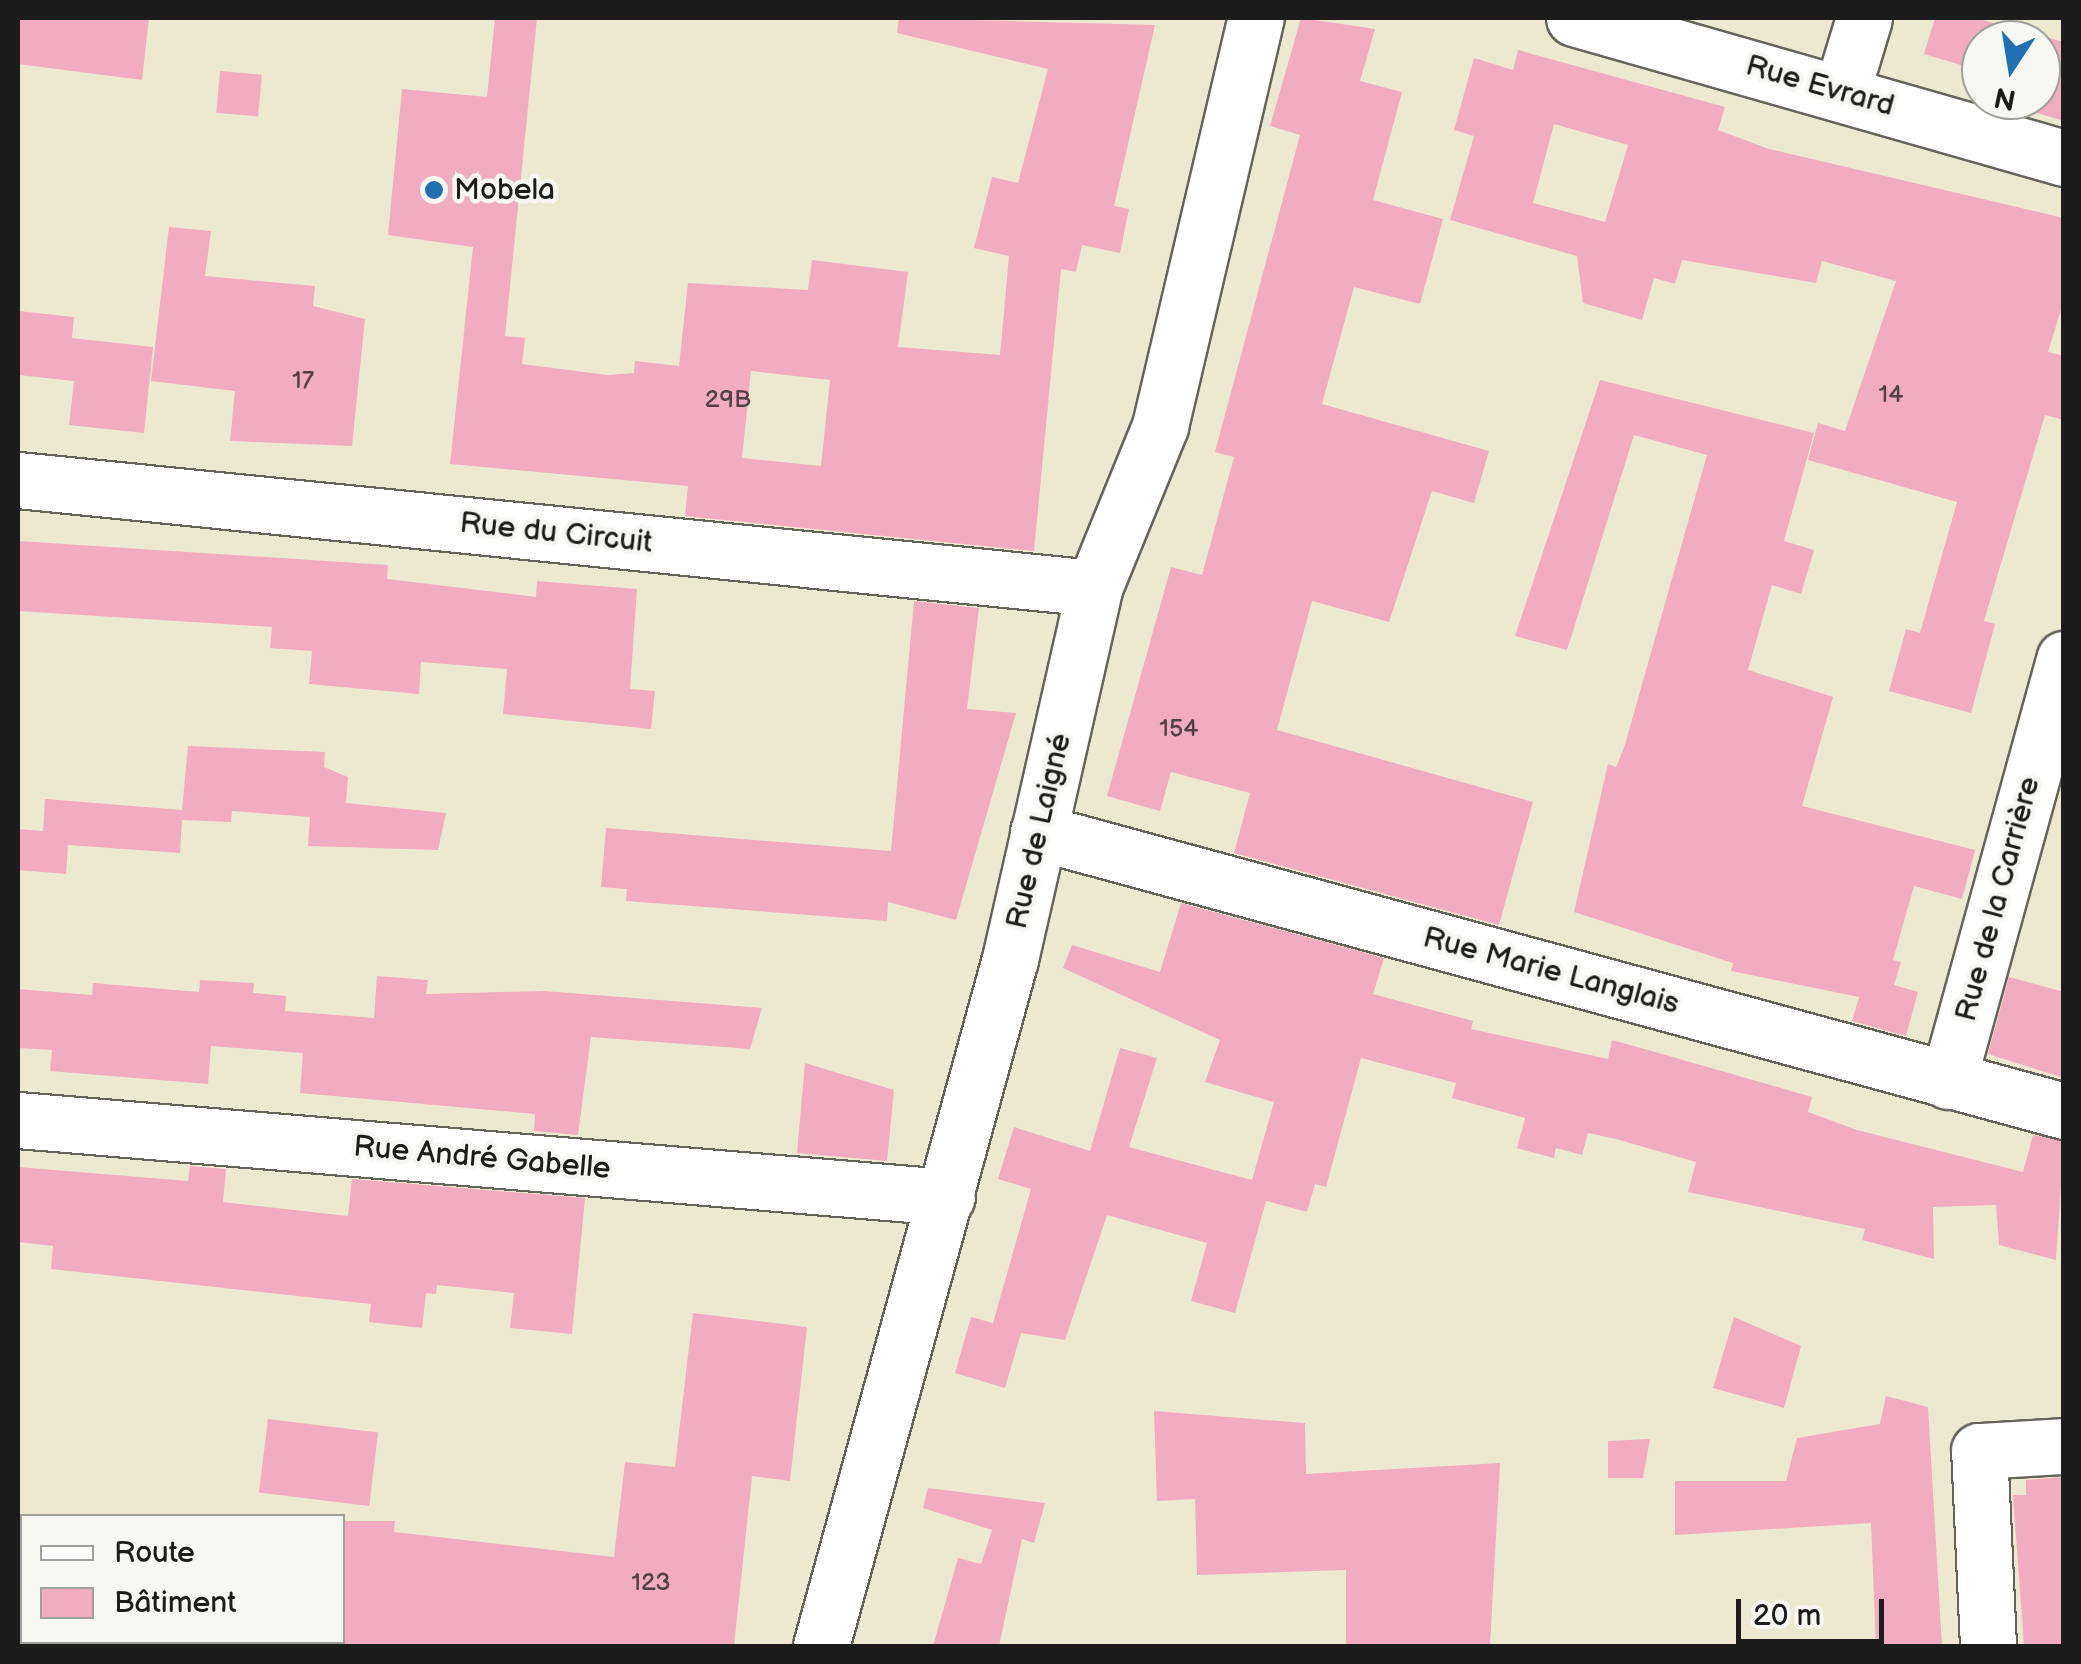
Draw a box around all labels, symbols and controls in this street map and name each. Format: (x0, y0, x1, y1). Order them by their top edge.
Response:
north arrow (1961, 20, 2061, 120)
street label: Rue Evrard (1742, 48, 1898, 124)
text: N (1991, 80, 2019, 116)
place label: Mobela (454, 172, 555, 208)
marker: Mobela (423, 179, 445, 201)
house number: 17 (292, 366, 314, 396)
house number: 14 (1879, 380, 1903, 410)
house number: 29B (705, 385, 751, 415)
street label: Rue du Circuit (458, 505, 654, 561)
house number: 154 (1159, 714, 1199, 744)
street label: Rue de Laigné (999, 730, 1079, 932)
street label: Rue de la Carrière (1948, 773, 2048, 1025)
street label: Rue Marie Langlais (1419, 920, 1683, 1022)
street label: Rue André Gabelle (352, 1129, 612, 1187)
legend (20, 1514, 345, 1644)
text: Route (114, 1535, 195, 1571)
house number: 123 (631, 1568, 671, 1598)
scale bar (1741, 1579, 1888, 1641)
text: Bâtiment (114, 1585, 237, 1621)
text: 20 m (1753, 1598, 1821, 1634)

